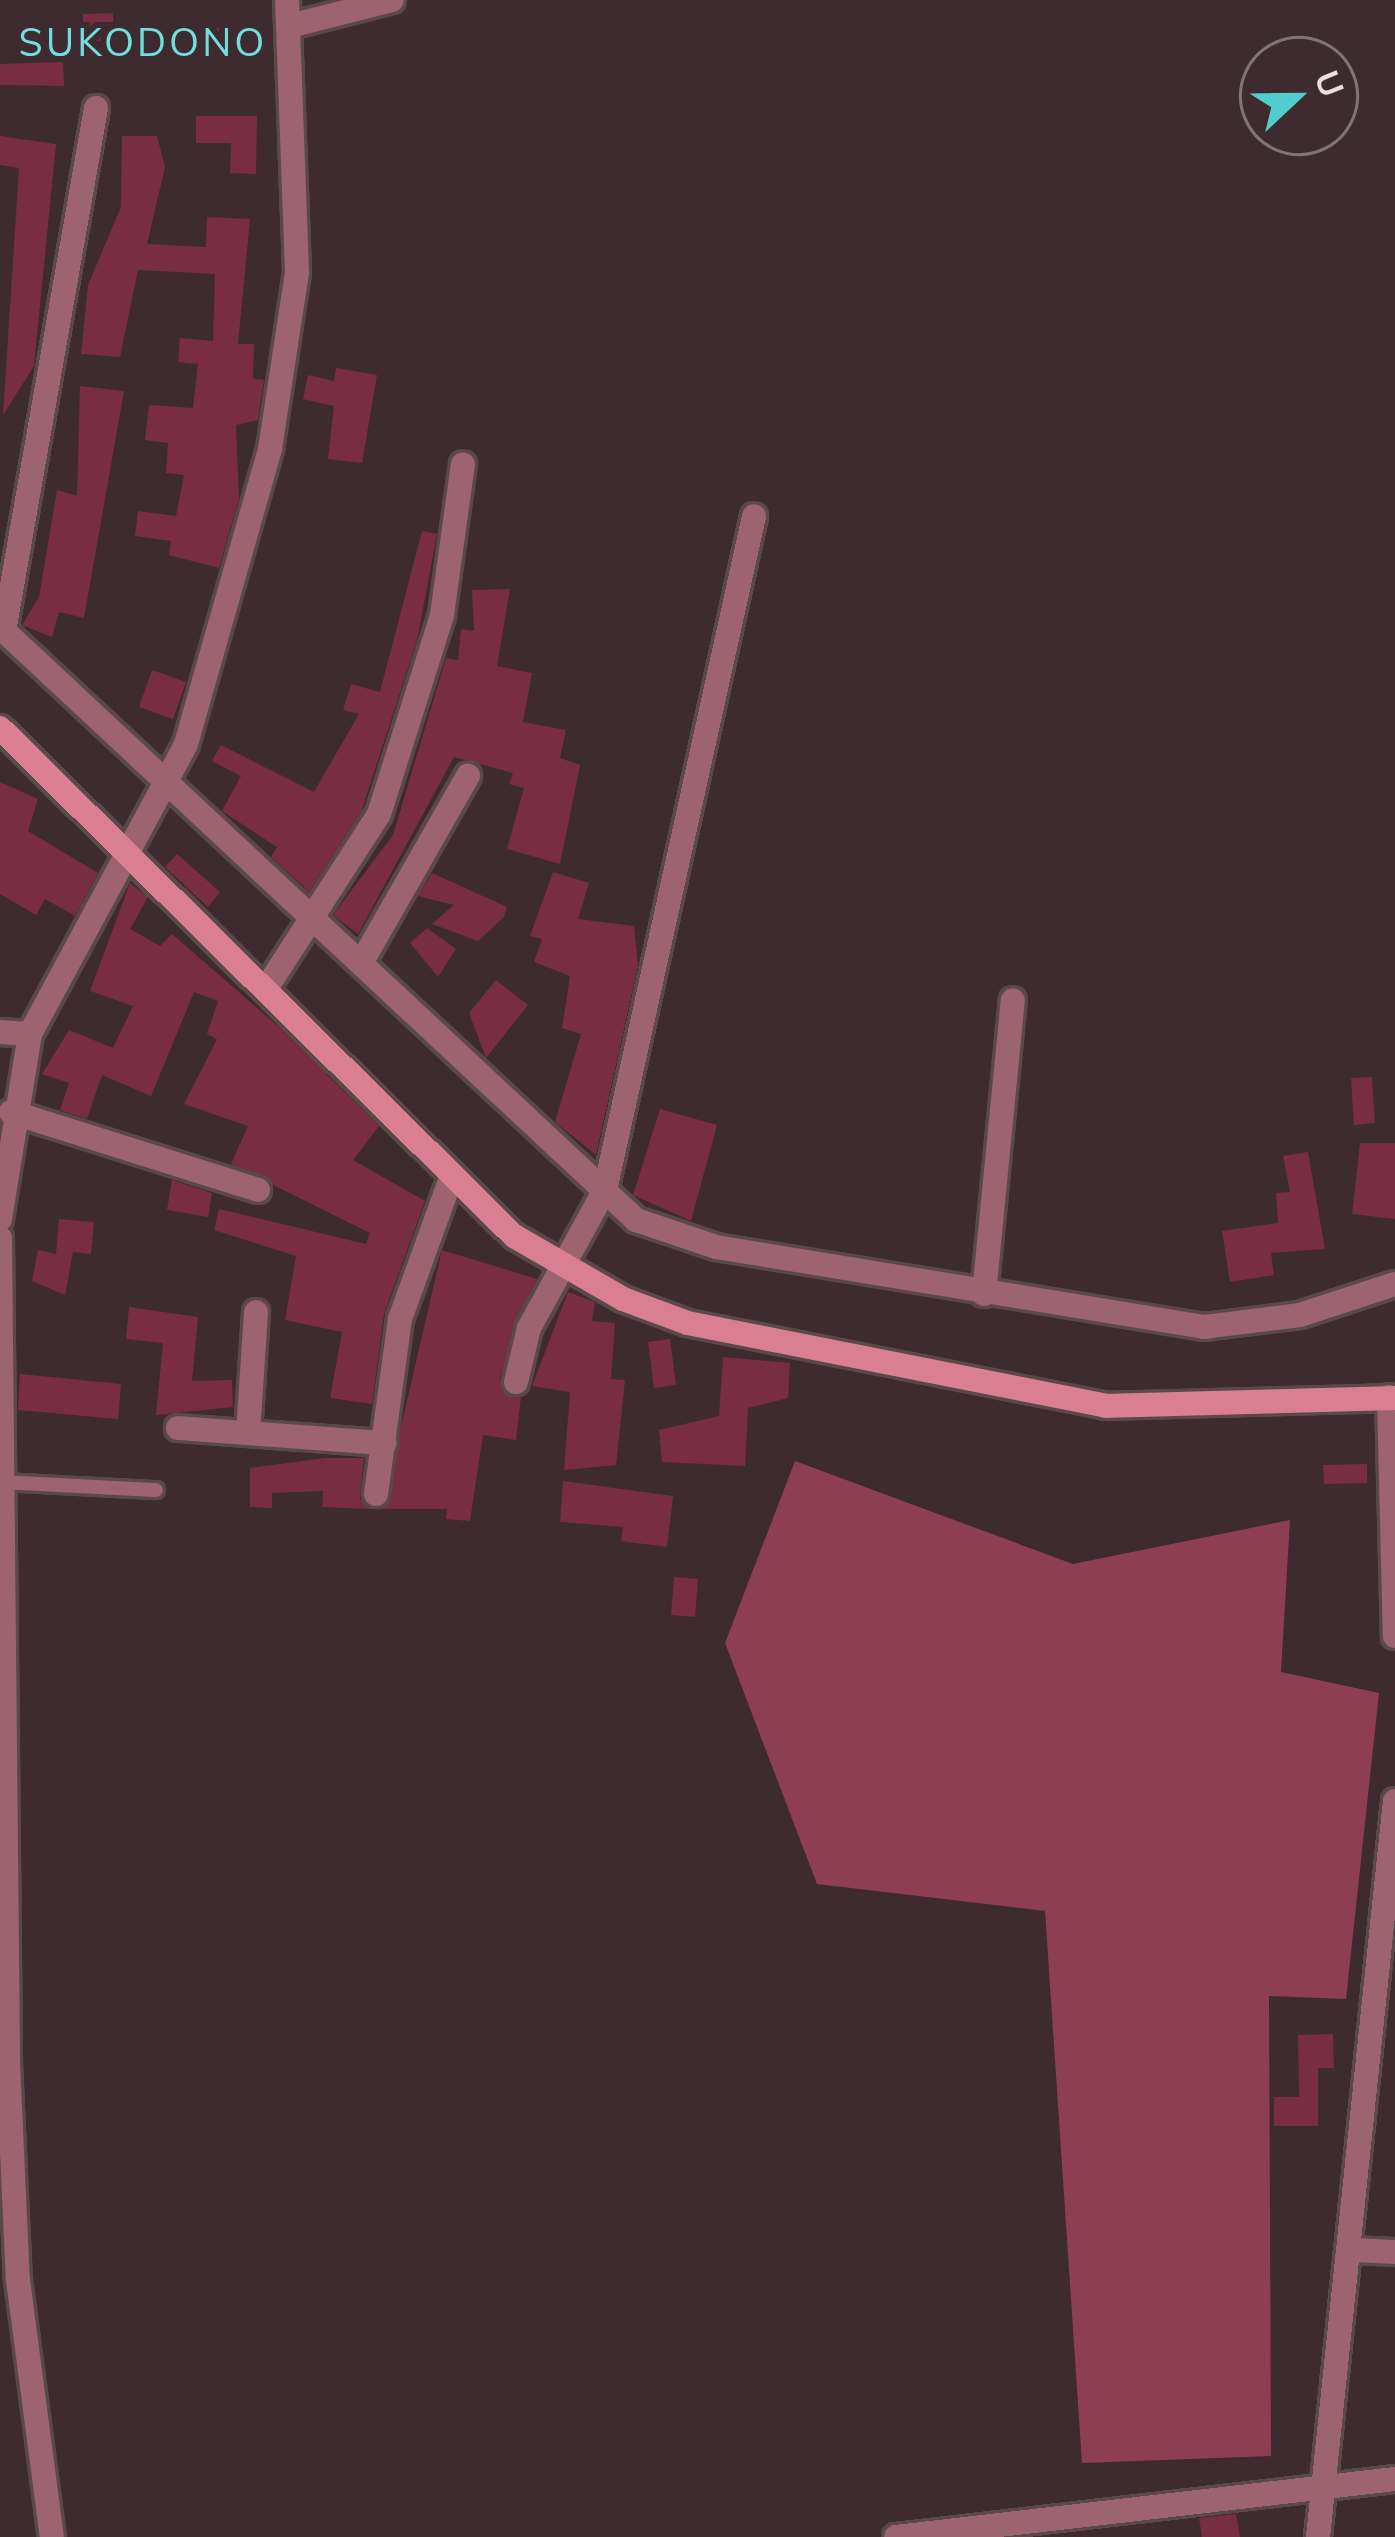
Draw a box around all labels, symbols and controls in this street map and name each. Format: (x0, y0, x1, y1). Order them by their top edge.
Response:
district label: SUKODONO (19, 19, 267, 65)
north arrow (1239, 36, 1359, 156)
text: U (1306, 64, 1354, 102)

